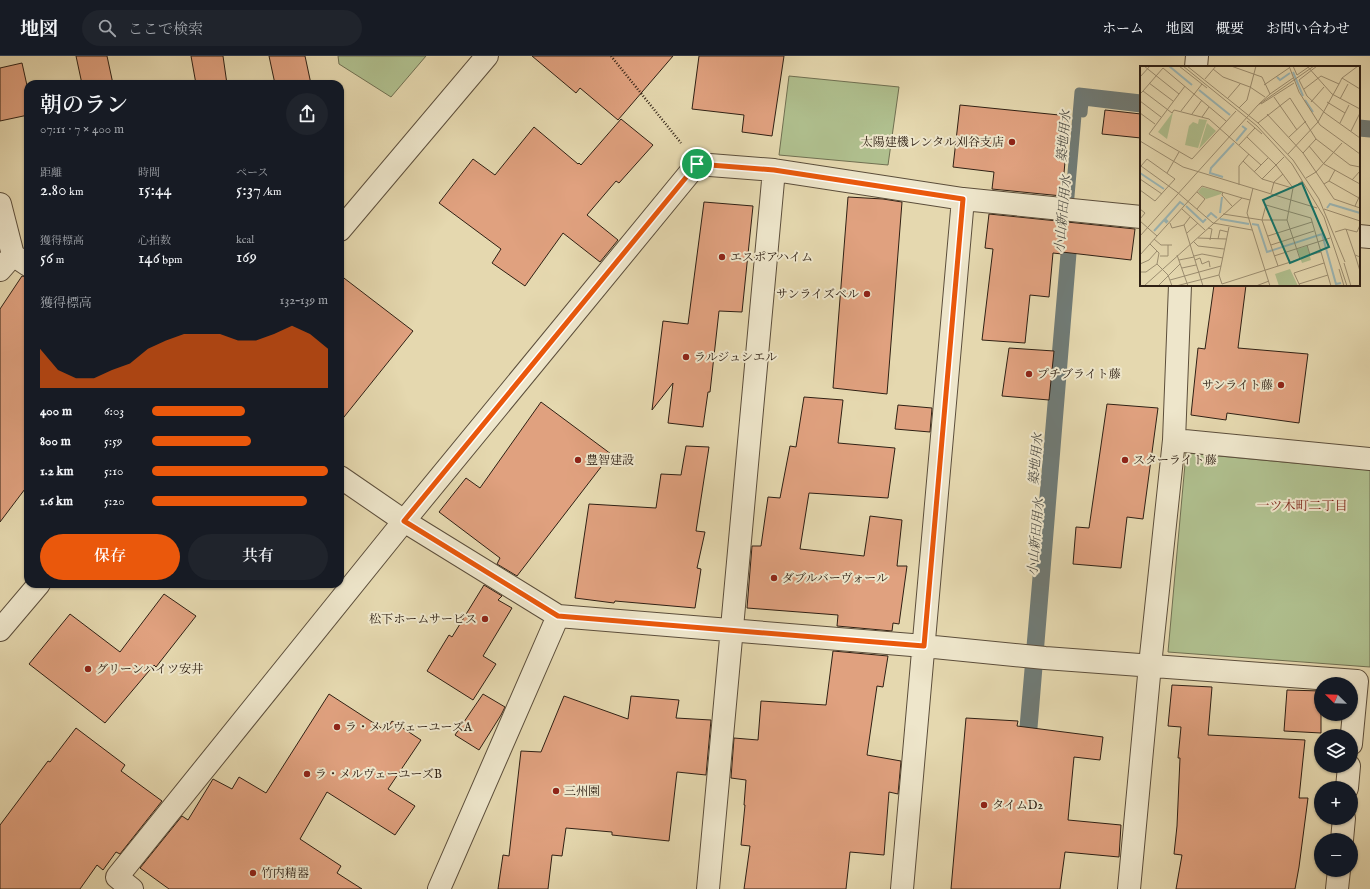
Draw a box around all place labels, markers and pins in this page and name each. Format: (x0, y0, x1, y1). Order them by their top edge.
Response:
place label: 太陽建機レンタル刈谷支店 (861, 135, 1004, 150)
marker: 太陽建機レンタル刈谷支店 (1007, 137, 1017, 147)
pin (680, 147, 714, 181)
place label: エスポアハイム (730, 250, 813, 265)
marker: エスポアハイム (717, 252, 727, 262)
place label: サンライズベル (776, 287, 859, 302)
marker: サンライズベル (862, 289, 872, 299)
place label: ラルジュシエル (694, 350, 777, 365)
marker: ラルジュシエル (681, 352, 691, 362)
place label: プチブライト藤 (1037, 367, 1121, 382)
marker: プチブライト藤 (1024, 369, 1034, 379)
place label: サンライト藤 (1202, 378, 1273, 393)
marker: サンライト藤 (1276, 380, 1286, 390)
place label: 豊智建設 (586, 453, 634, 468)
place label: スターライト藤 (1133, 453, 1217, 468)
marker: 豊智建設 (573, 455, 583, 465)
marker: スターライト藤 (1120, 455, 1130, 465)
place label: ダブルバーヴォール (782, 571, 888, 586)
marker: ダブルバーヴォール (769, 573, 779, 583)
place label: 松下ホームサービス (369, 612, 477, 627)
marker: 松下ホームサービス (480, 614, 490, 624)
place label: グリーンハイツ安井 (96, 662, 204, 677)
marker: グリーンハイツ安井 (83, 664, 93, 674)
place label: ラ・メルヴェーユーズA (345, 720, 473, 735)
marker: ラ・メルヴェーユーズA (332, 722, 342, 732)
place label: ラ・メルヴェーユーズB (315, 767, 442, 782)
marker: ラ・メルヴェーユーズB (302, 769, 312, 779)
place label: 三州園 (564, 784, 600, 799)
marker: 三州園 (551, 786, 561, 796)
place label: タイムD2 (992, 798, 1043, 813)
marker: タイムD2 (979, 800, 989, 810)
place label: 竹内精器 (261, 866, 309, 881)
marker: 竹内精器 (248, 868, 258, 878)

